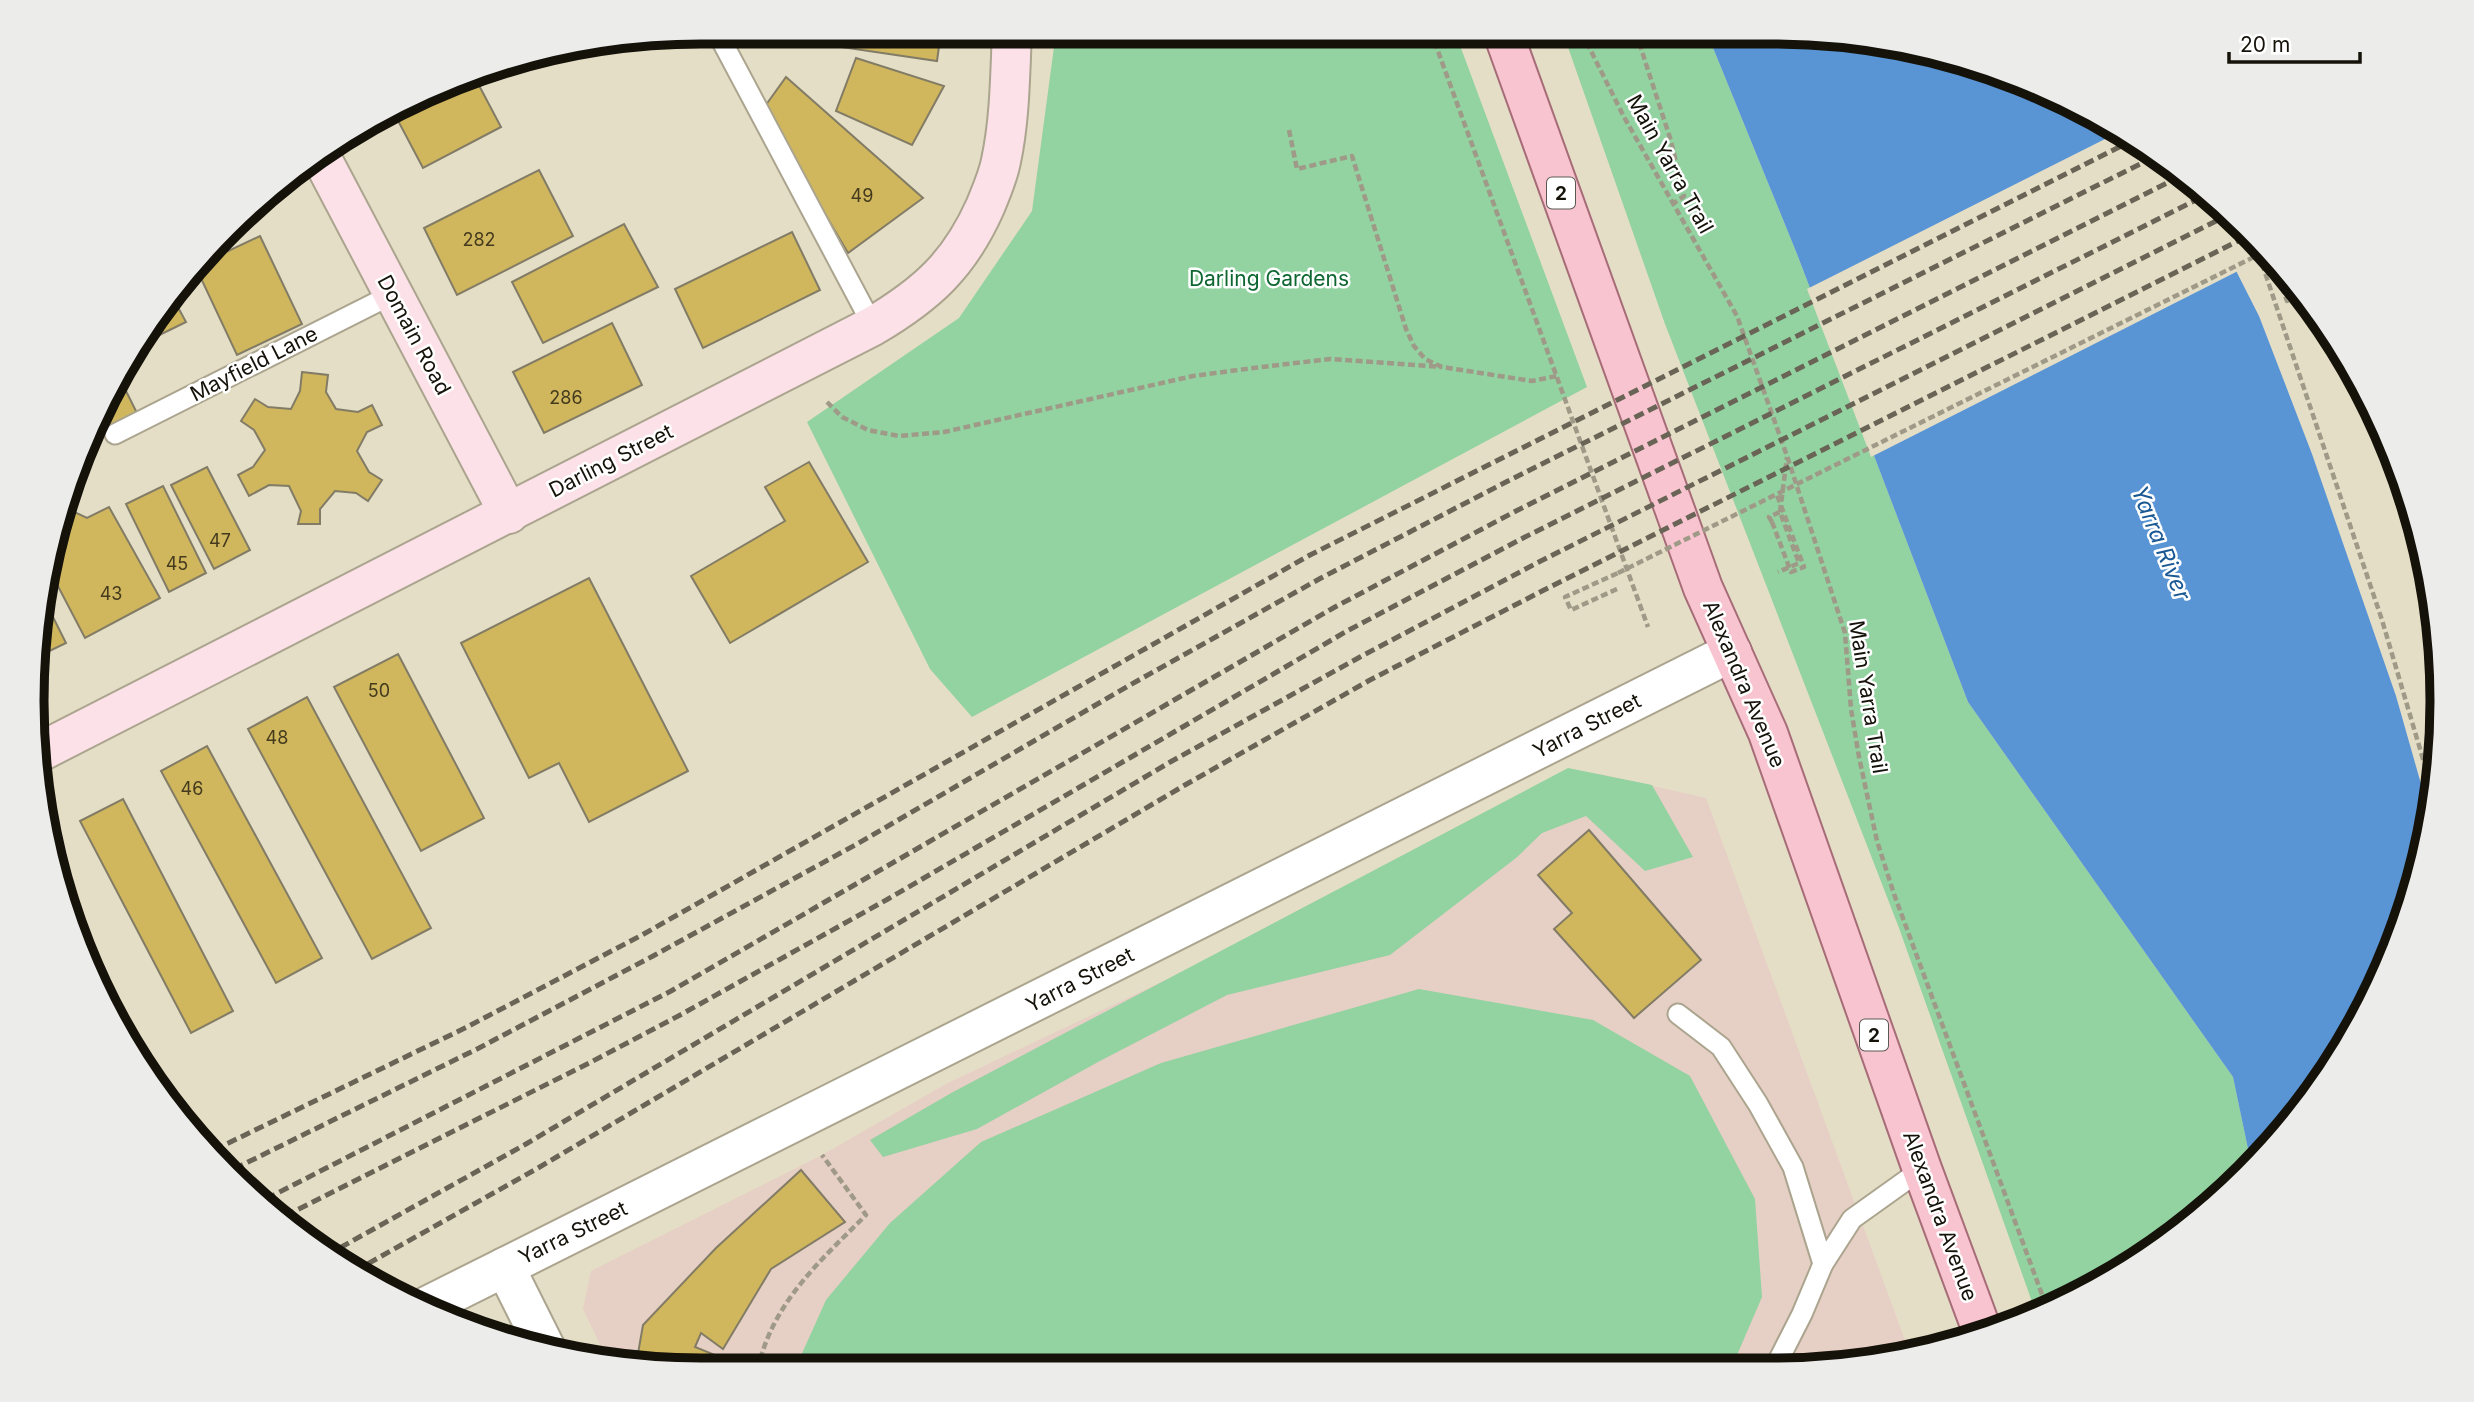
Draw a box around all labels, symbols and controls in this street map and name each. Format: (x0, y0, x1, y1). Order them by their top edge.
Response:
scale bar (2229, 21, 2360, 65)
text: 20 m (2240, 32, 2290, 57)
street label: Main Yarra Trail (1622, 90, 1719, 238)
road number: 2 (1547, 178, 1575, 209)
house number: 49 (851, 185, 873, 206)
house number: 282 (462, 229, 496, 250)
park label: Darling Gardens (1189, 266, 1349, 291)
street label: Domain Road (372, 271, 456, 399)
street label: Mayfield Lane (186, 321, 322, 406)
house number: 286 (549, 387, 583, 408)
street label: Darling Street (545, 419, 677, 503)
water label: Yarra River (2125, 482, 2197, 605)
house number: 47 (209, 530, 231, 551)
house number: 45 (166, 553, 188, 574)
house number: 43 (100, 583, 122, 604)
street label: Alexandra Avenue (1698, 596, 1791, 771)
street label: Main Yarra Trail (1844, 619, 1893, 775)
house number: 50 (368, 680, 390, 701)
street label: Yarra Street (1529, 688, 1645, 763)
house number: 48 (266, 727, 288, 748)
house number: 46 (181, 778, 203, 799)
street label: Yarra Street (1022, 942, 1138, 1017)
road number: 2 (1860, 1020, 1888, 1050)
street label: Alexandra Avenue (1898, 1127, 1983, 1304)
street label: Yarra Street (514, 1195, 631, 1270)

